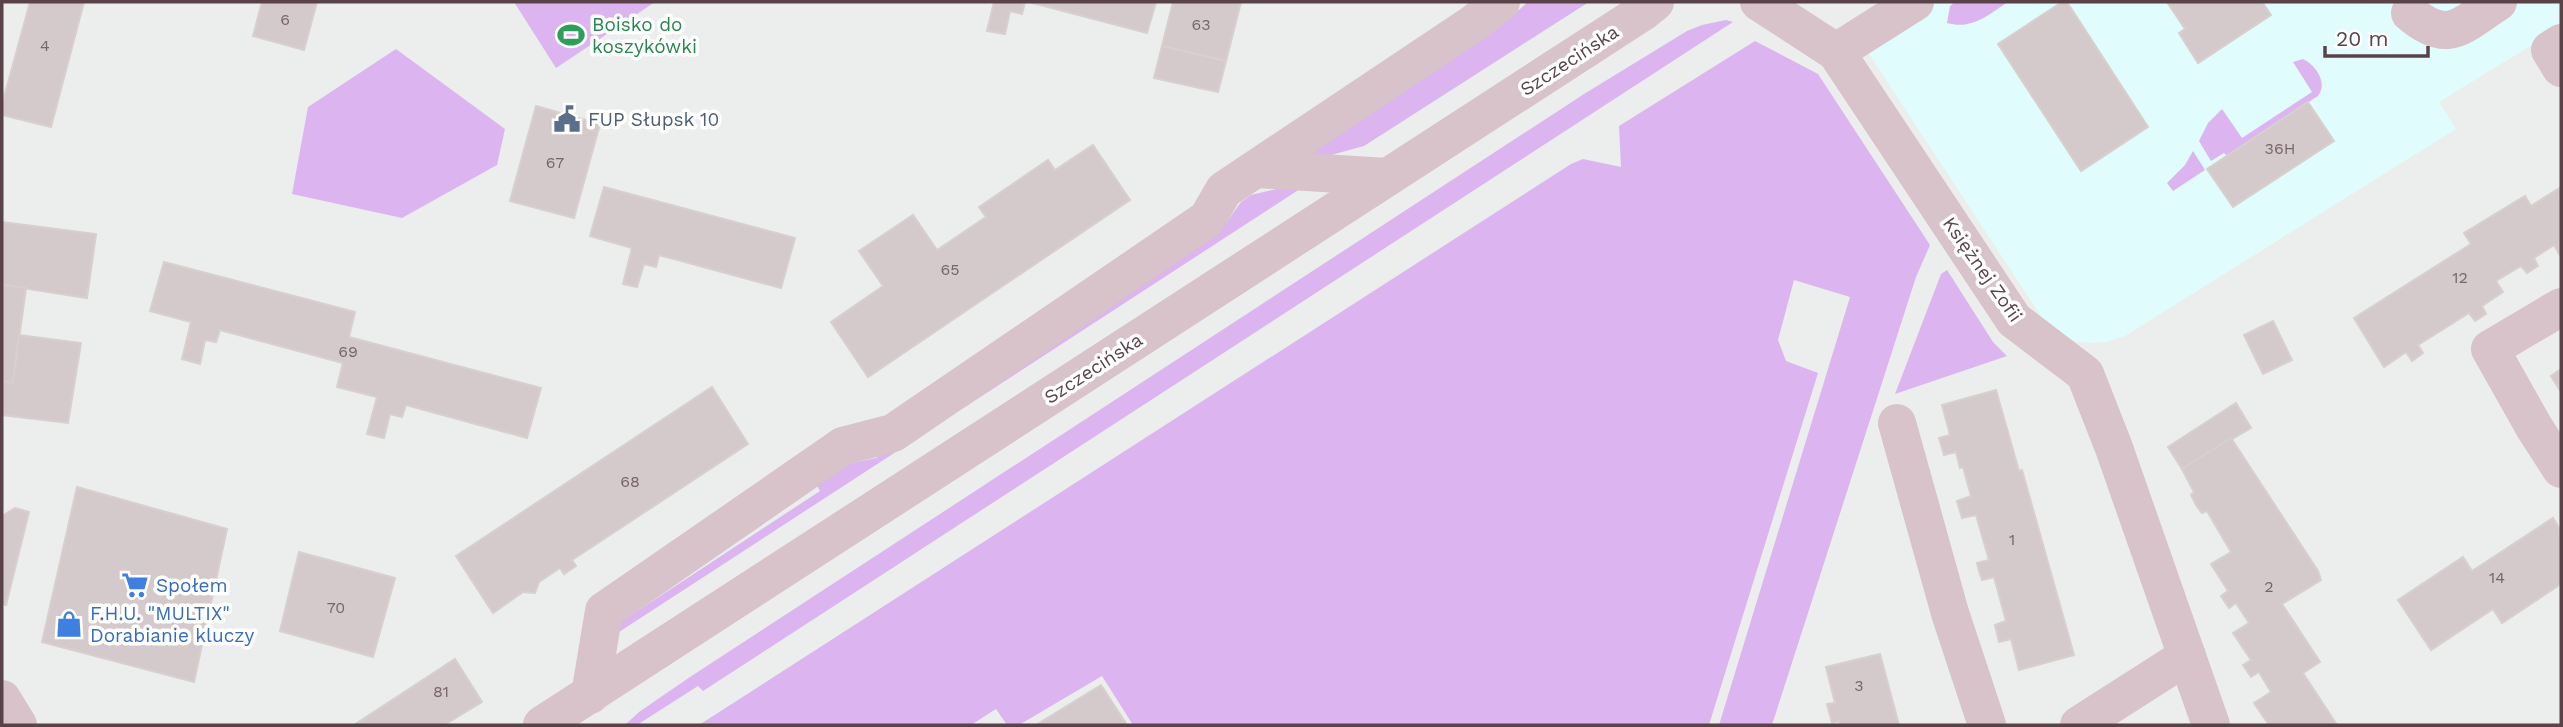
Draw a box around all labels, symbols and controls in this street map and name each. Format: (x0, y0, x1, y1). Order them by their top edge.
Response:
house number: 6 (280, 10, 290, 29)
place label: Boisko do koszykówki (592, 13, 697, 58)
scale bar (2325, 14, 2428, 58)
house number: 63 (1191, 15, 1211, 34)
sports icon: Boisko do koszykówki (556, 20, 586, 50)
street label: Szczecińska (1516, 20, 1623, 101)
text: 20 m (2336, 26, 2388, 51)
house number: 4 (40, 36, 50, 55)
public building icon: FUP Słupsk 10 (552, 104, 582, 134)
place label: FUP Słupsk 10 (588, 108, 719, 131)
house number: 36H (2265, 139, 2295, 158)
house number: 67 (546, 153, 564, 172)
street label: Księżnej Zofii (1938, 212, 2027, 326)
house number: 65 (940, 260, 960, 279)
house number: 12 (2452, 268, 2468, 287)
street label: Szczecińska (1040, 328, 1147, 409)
house number: 69 (338, 342, 358, 361)
house number: 68 (620, 472, 640, 491)
house number: 1 (2009, 530, 2015, 549)
house number: 14 (2489, 568, 2505, 587)
supermarket icon: Społem (120, 570, 150, 600)
place label: Społem (156, 574, 228, 597)
house number: 2 (2264, 577, 2274, 596)
house number: 70 (327, 598, 345, 617)
place label: F.H.U. "MULTIX" Dorabianie kluczy (90, 602, 254, 647)
shop icon: F.H.U. "MULTIX" Dorabianie kluczy (54, 609, 84, 639)
house number: 3 (1854, 676, 1864, 695)
house number: 81 (433, 682, 449, 701)

